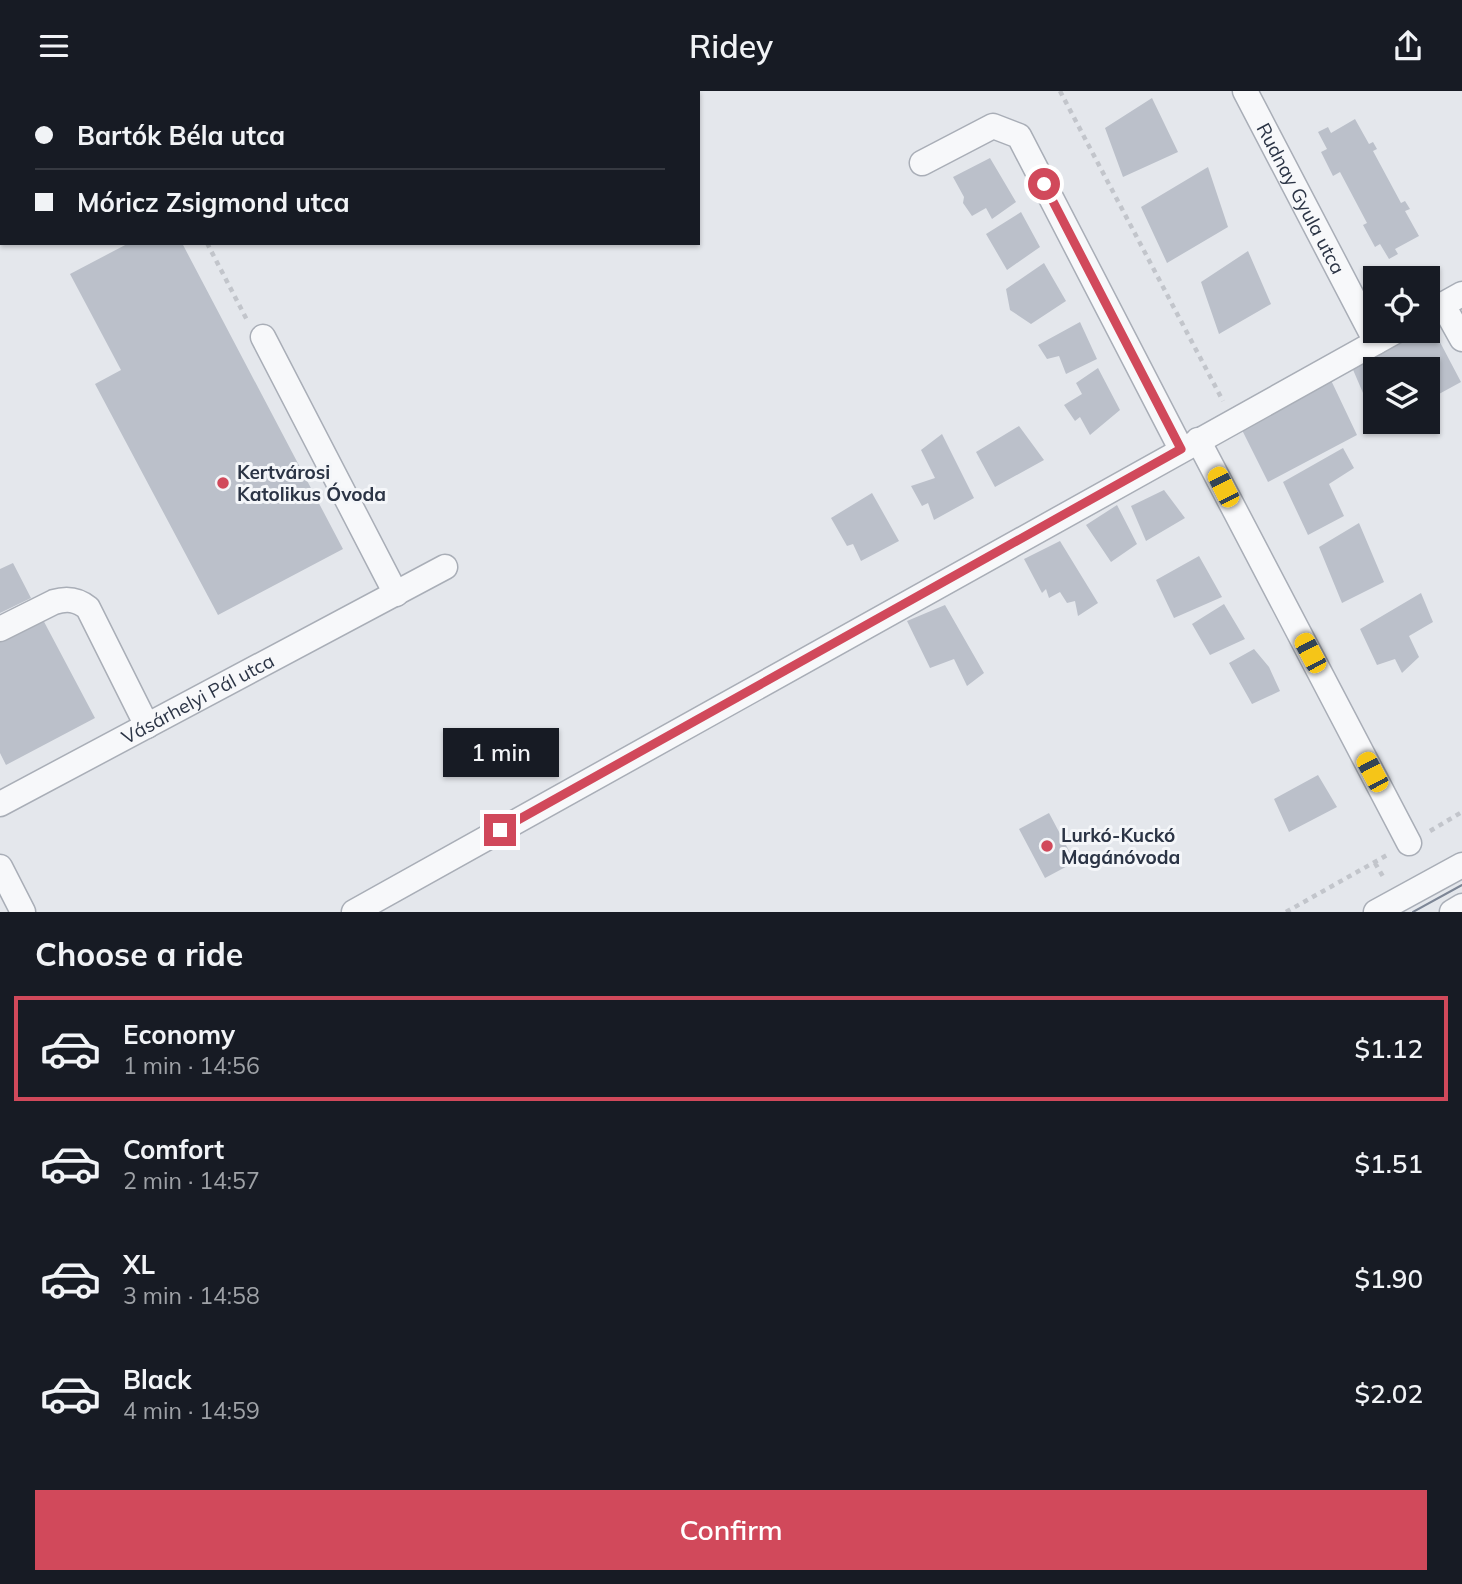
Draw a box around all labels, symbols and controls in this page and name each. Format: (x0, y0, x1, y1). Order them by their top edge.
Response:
text: Ridey (689, 26, 773, 66)
icon: menu (35, 27, 73, 65)
icon: share (1389, 27, 1427, 65)
text: Bartók Béla utca (77, 119, 285, 152)
street label: Rudnay Gyula utca (1252, 119, 1350, 278)
route start (1028, 168, 1060, 200)
text: Móricz Zsigmond utca (77, 186, 350, 219)
map controls (1363, 266, 1440, 434)
button: locate (1363, 266, 1440, 343)
button: layers (1363, 357, 1440, 434)
place label: Kertvárosi Katolikus Óvoda (237, 460, 386, 506)
car (1205, 464, 1242, 510)
marker: Kertvárosi Katolikus Óvoda (215, 475, 231, 491)
car (1291, 630, 1330, 676)
street label: Vásárhelyi Pál utca (117, 648, 278, 749)
callout: 1 min (442, 729, 558, 777)
text: 1 min (471, 738, 531, 767)
car (1353, 749, 1392, 795)
route end (484, 814, 516, 846)
place label: Lurkó-Kuckó Magánóvoda (1061, 823, 1180, 869)
marker: Lurkó-Kuckó Magánóvoda (1039, 838, 1055, 854)
text: Choose a ride (35, 934, 243, 974)
icon: car (39, 1017, 102, 1080)
text: Economy (123, 1018, 235, 1051)
text: $1.12 (1354, 1032, 1423, 1065)
text: 1 min · 14:56 (123, 1051, 260, 1080)
icon: car (39, 1132, 102, 1195)
text: Comfort (123, 1133, 224, 1166)
text: $1.51 (1354, 1147, 1423, 1180)
text: 2 min · 14:57 (123, 1166, 260, 1195)
icon: car (39, 1247, 102, 1310)
text: XL (123, 1248, 155, 1281)
text: $1.90 (1354, 1262, 1423, 1295)
text: 3 min · 14:58 (123, 1281, 260, 1310)
icon: car (39, 1362, 102, 1425)
text: Black (123, 1363, 191, 1396)
text: $2.02 (1354, 1377, 1423, 1410)
text: 4 min · 14:59 (123, 1396, 260, 1425)
button: Confirm (35, 1490, 1427, 1570)

